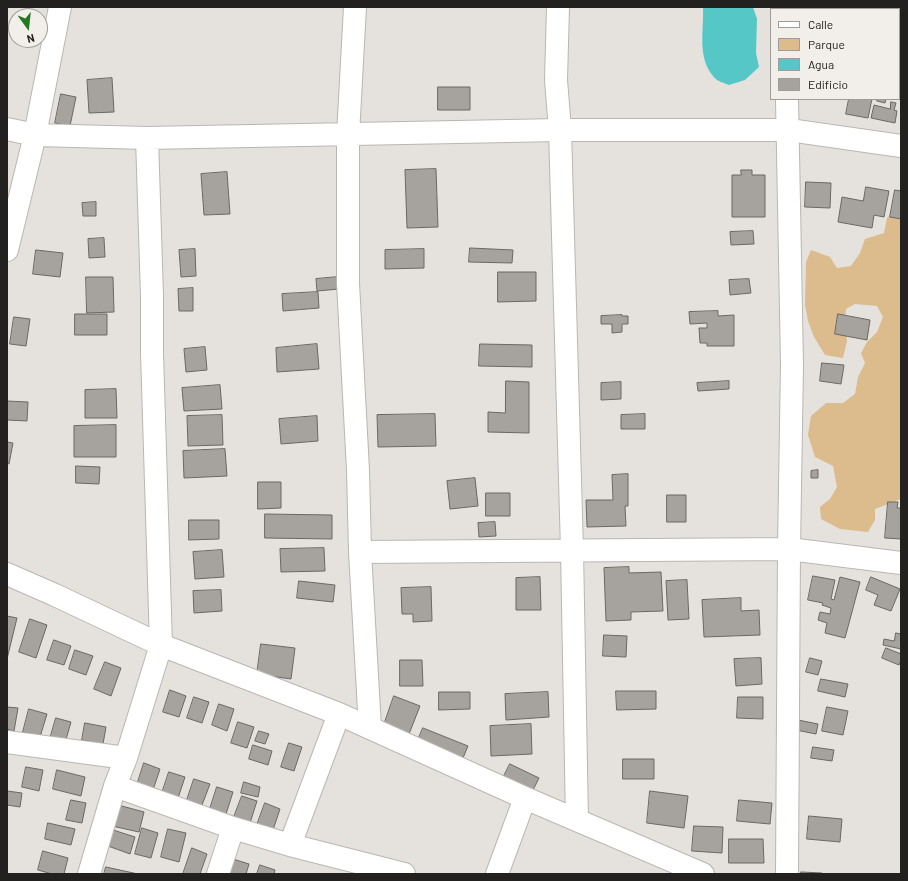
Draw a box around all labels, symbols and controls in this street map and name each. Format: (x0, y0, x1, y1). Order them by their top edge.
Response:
north arrow (8, 8, 48, 48)
legend (770, 8, 900, 100)
text: Calle (808, 17, 833, 31)
text: N (26, 32, 36, 46)
text: Parque (808, 37, 845, 51)
text: Agua (808, 57, 834, 71)
text: Edificio (808, 77, 848, 91)

